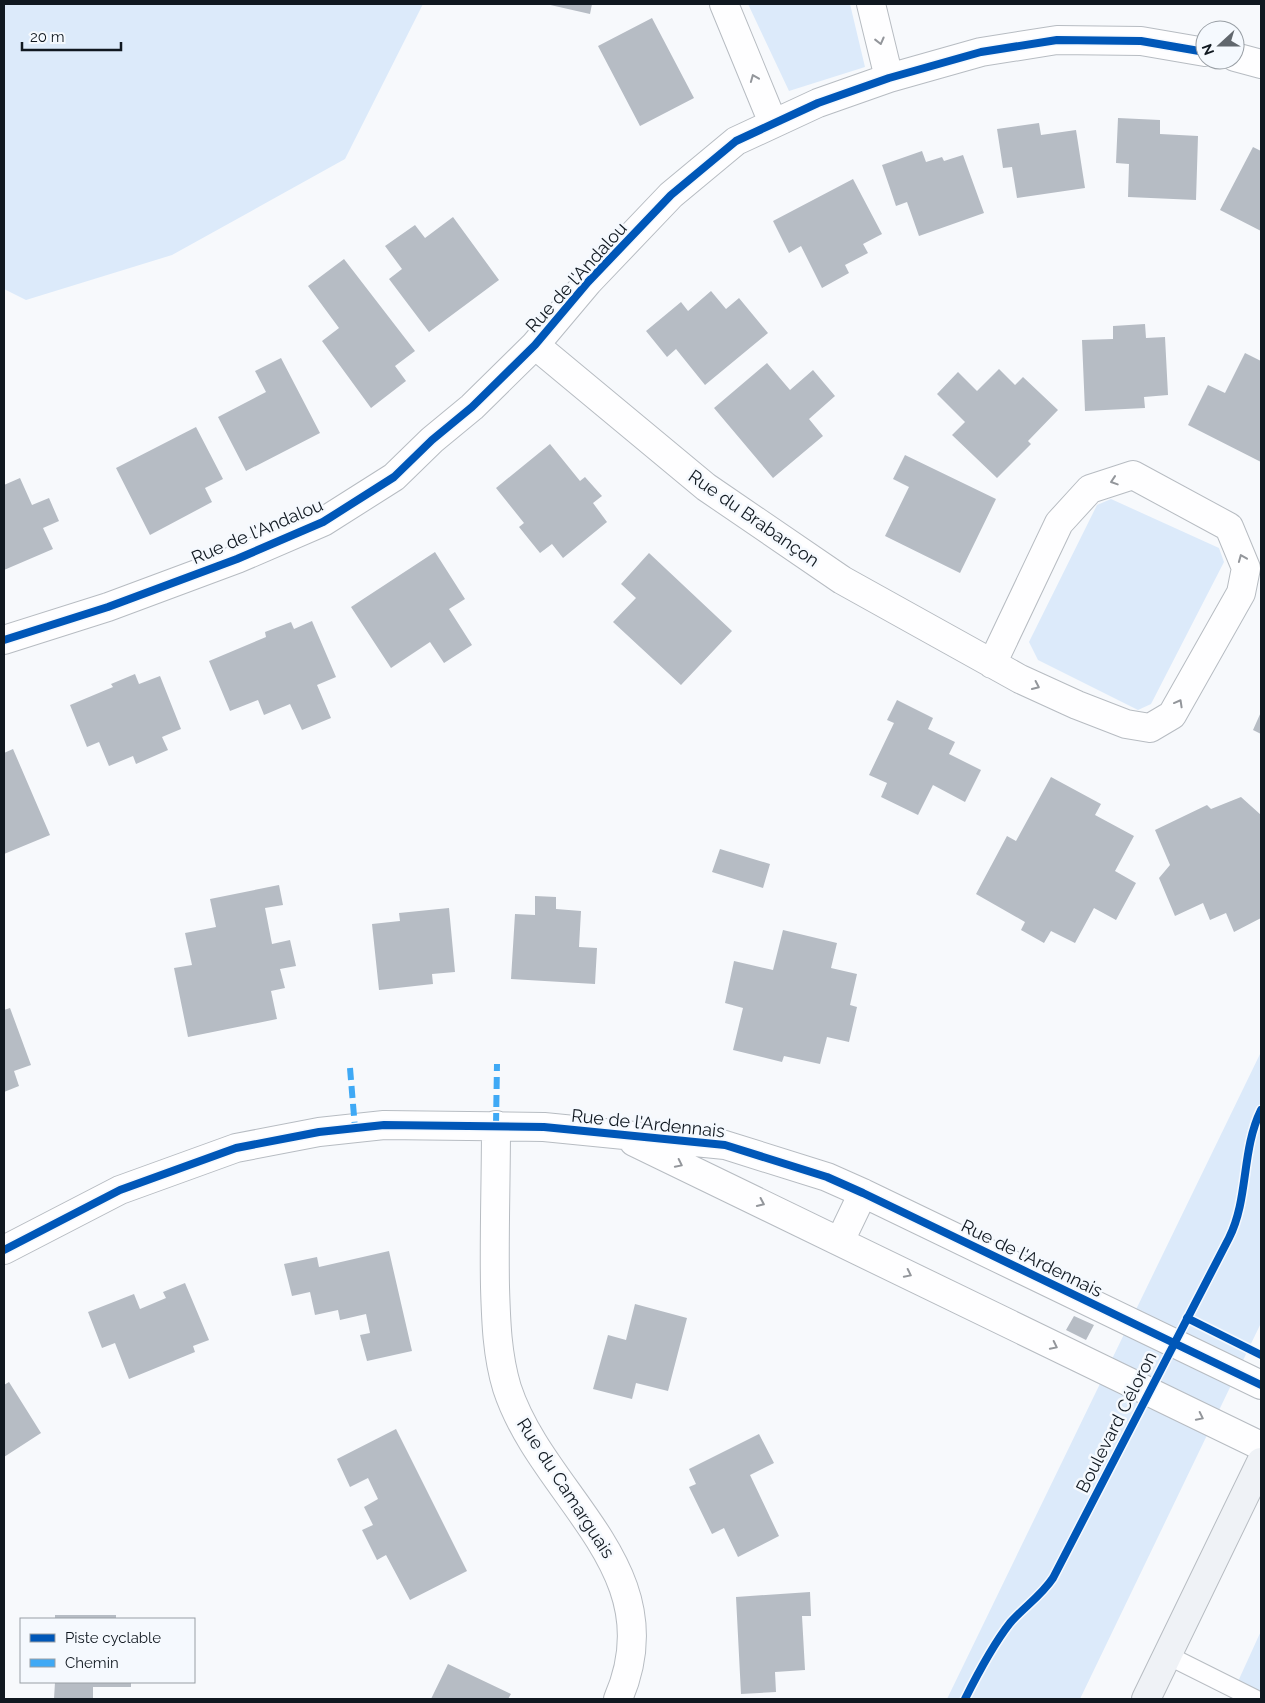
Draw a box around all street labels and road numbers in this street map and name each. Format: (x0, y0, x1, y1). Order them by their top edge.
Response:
street label: Rue de l'Andalou (521, 218, 631, 336)
street label: Rue du Brabançon (685, 465, 823, 571)
street label: Rue de l'Andalou (188, 494, 326, 568)
street label: Rue de l'Ardennais (570, 1104, 726, 1142)
street label: Rue de l'Ardennais (958, 1215, 1106, 1301)
street label: Boulevard Céloron (1071, 1348, 1161, 1496)
street label: Rue du Camarguais (513, 1414, 619, 1562)

